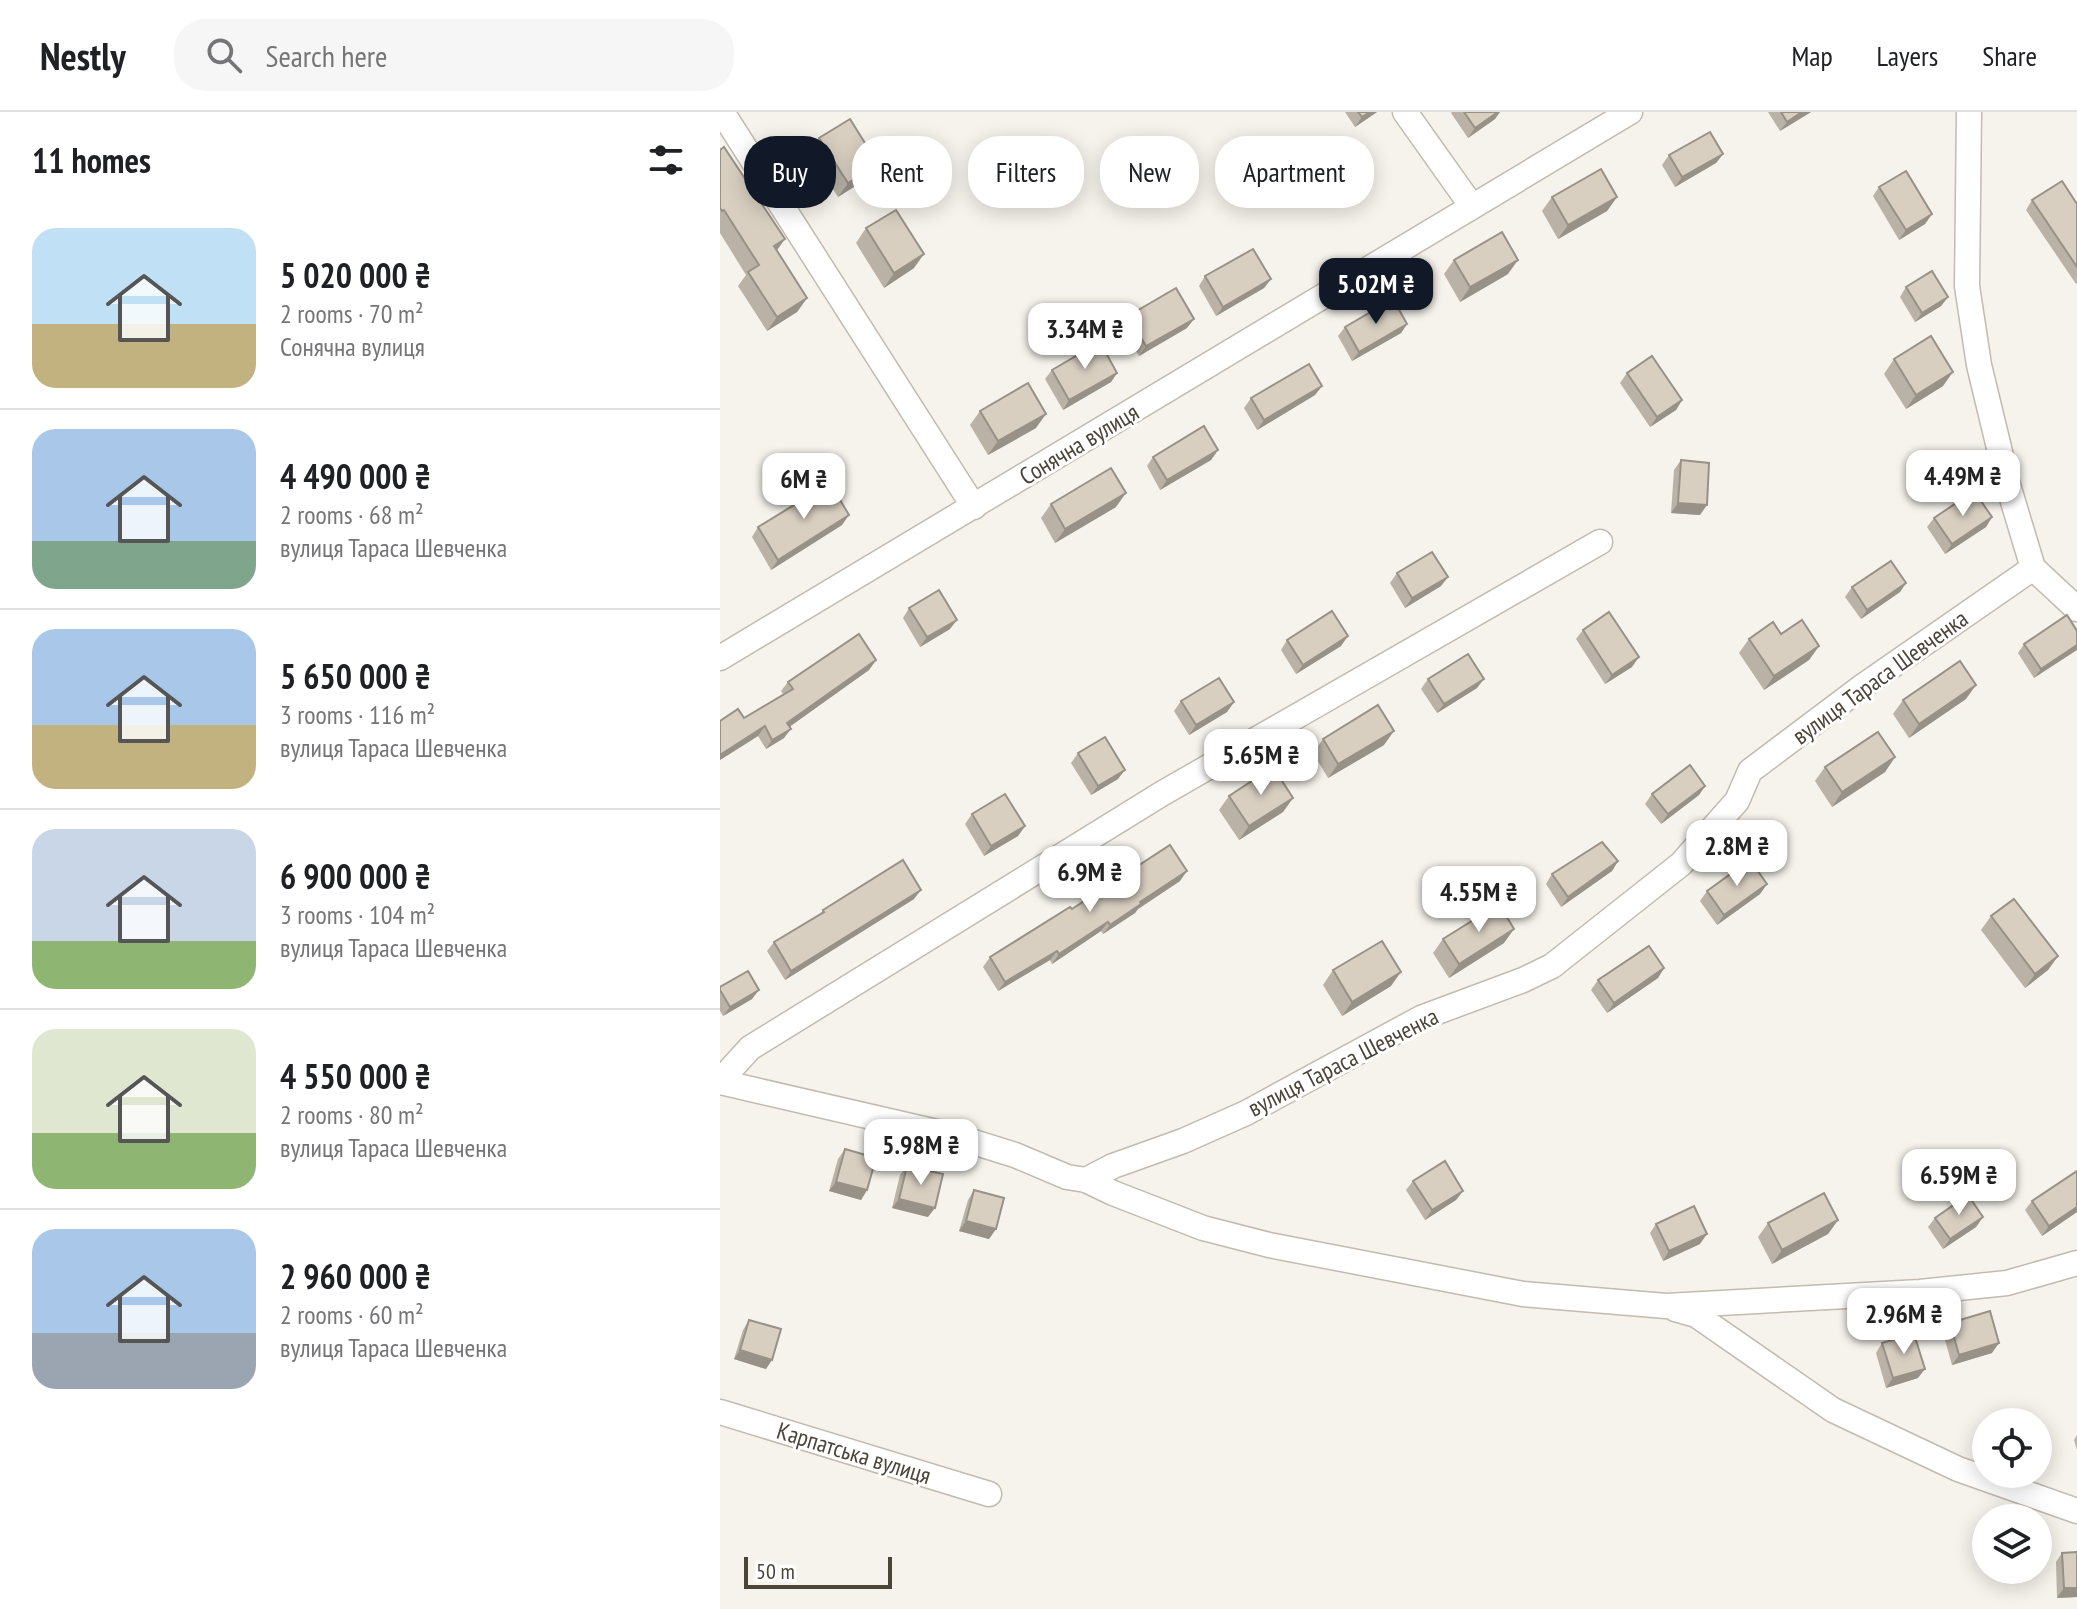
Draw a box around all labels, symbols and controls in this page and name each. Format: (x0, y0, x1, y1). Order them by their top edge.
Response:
search box (174, 19, 734, 91)
text: Nestly (40, 31, 126, 80)
icon: search (202, 33, 246, 77)
text: Search here (266, 36, 387, 75)
text: Map (1791, 37, 1833, 74)
text: Layers (1877, 37, 1938, 74)
text: Share (1982, 37, 2037, 74)
chip: Buy (744, 136, 836, 208)
chip: Rent (852, 136, 952, 208)
chip: Filters (968, 136, 1084, 208)
chip: New (1100, 136, 1199, 208)
chip: Apartment (1215, 136, 1374, 208)
text: 11 homes (32, 138, 151, 182)
icon: filters (644, 138, 688, 182)
text: 5 020 000 ₴ (280, 253, 431, 297)
pin: 5.02M ₴ (1302, 258, 1450, 326)
icon: home (96, 260, 192, 356)
text: 5.02M ₴ (1337, 267, 1415, 300)
text: 2 rooms · 70 m² (280, 297, 424, 330)
pin: 3.34M ₴ (1011, 303, 1159, 371)
text: 3.34M ₴ (1046, 312, 1124, 345)
text: Сонячна вулиця (280, 330, 425, 363)
street label: Сонячна вулиця (1014, 396, 1144, 492)
pin: 4.49M ₴ (1889, 450, 2037, 518)
pin: 6M ₴ (757, 453, 851, 521)
text: 4 490 000 ₴ (280, 454, 431, 498)
text: 4.49M ₴ (1924, 459, 2002, 492)
icon: home (96, 461, 192, 557)
text: 6M ₴ (780, 462, 828, 495)
text: 2 rooms · 68 m² (280, 498, 424, 531)
text: вулиця Тараса Шевченка (280, 531, 507, 564)
street label: вулиця Тараса Шевченка (1786, 603, 1974, 751)
text: 5 650 000 ₴ (280, 654, 431, 698)
icon: home (96, 661, 192, 757)
text: 3 rooms · 116 m² (280, 698, 435, 731)
pin: 5.65M ₴ (1187, 729, 1335, 797)
text: вулиця Тараса Шевченка (280, 731, 507, 764)
text: 5.65M ₴ (1222, 738, 1300, 771)
pin: 2.8M ₴ (1672, 820, 1802, 888)
text: 2.8M ₴ (1704, 829, 1770, 862)
pin: 6.9M ₴ (1025, 846, 1155, 914)
text: 6 900 000 ₴ (280, 854, 431, 898)
text: 6.9M ₴ (1057, 855, 1123, 888)
icon: home (96, 861, 192, 957)
pin: 4.55M ₴ (1405, 866, 1553, 934)
text: 4.55M ₴ (1440, 875, 1518, 908)
text: 3 rooms · 104 m² (280, 898, 435, 931)
text: вулиця Тараса Шевченка (280, 931, 507, 964)
street label: вулиця Тараса Шевченка (1243, 1001, 1443, 1123)
text: 4 550 000 ₴ (280, 1054, 431, 1098)
icon: home (96, 1061, 192, 1157)
text: 2 rooms · 80 m² (280, 1098, 424, 1131)
pin: 5.98M ₴ (847, 1119, 995, 1187)
text: 5.98M ₴ (882, 1128, 960, 1161)
text: вулиця Тараса Шевченка (280, 1131, 507, 1164)
pin: 6.59M ₴ (1885, 1149, 2033, 1217)
text: 6.59M ₴ (1920, 1158, 1998, 1191)
text: 2 960 000 ₴ (280, 1254, 431, 1298)
icon: home (96, 1261, 192, 1357)
pin: 2.96M ₴ (1830, 1288, 1978, 1356)
text: 2.96M ₴ (1865, 1297, 1943, 1330)
text: 2 rooms · 60 m² (280, 1298, 424, 1331)
text: вулиця Тараса Шевченка (280, 1331, 507, 1364)
map controls (1972, 1408, 2052, 1584)
button: locate (1972, 1408, 2052, 1488)
street label: Карпатська вулиця (773, 1415, 935, 1491)
button: layers (1972, 1504, 2052, 1584)
scale bar (744, 1553, 892, 1589)
text: 50 m (756, 1557, 795, 1585)

